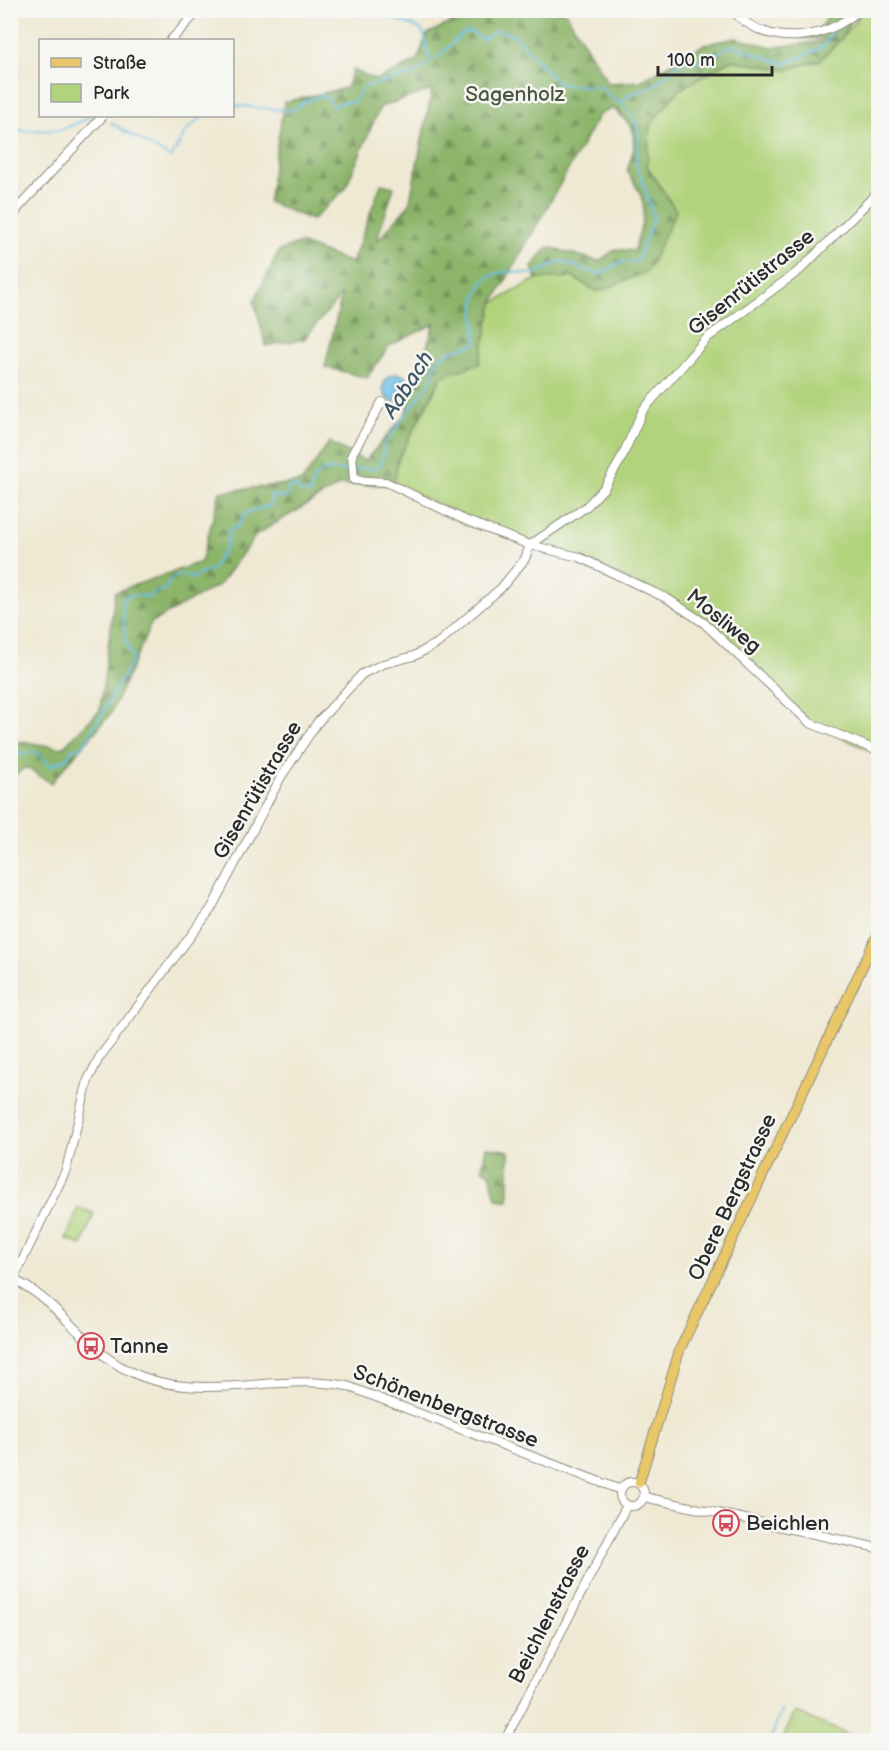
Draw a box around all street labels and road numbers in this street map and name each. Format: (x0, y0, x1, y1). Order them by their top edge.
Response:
street label: Gisenrütistrasse (683, 224, 820, 341)
street label: Mosliweg (681, 584, 766, 659)
street label: Gisenrütistrasse (208, 717, 307, 864)
street label: Obere Bergstrasse (683, 1110, 782, 1284)
street label: Schönenbergstrasse (350, 1360, 542, 1453)
street label: Beichlenstrasse (504, 1541, 595, 1688)

